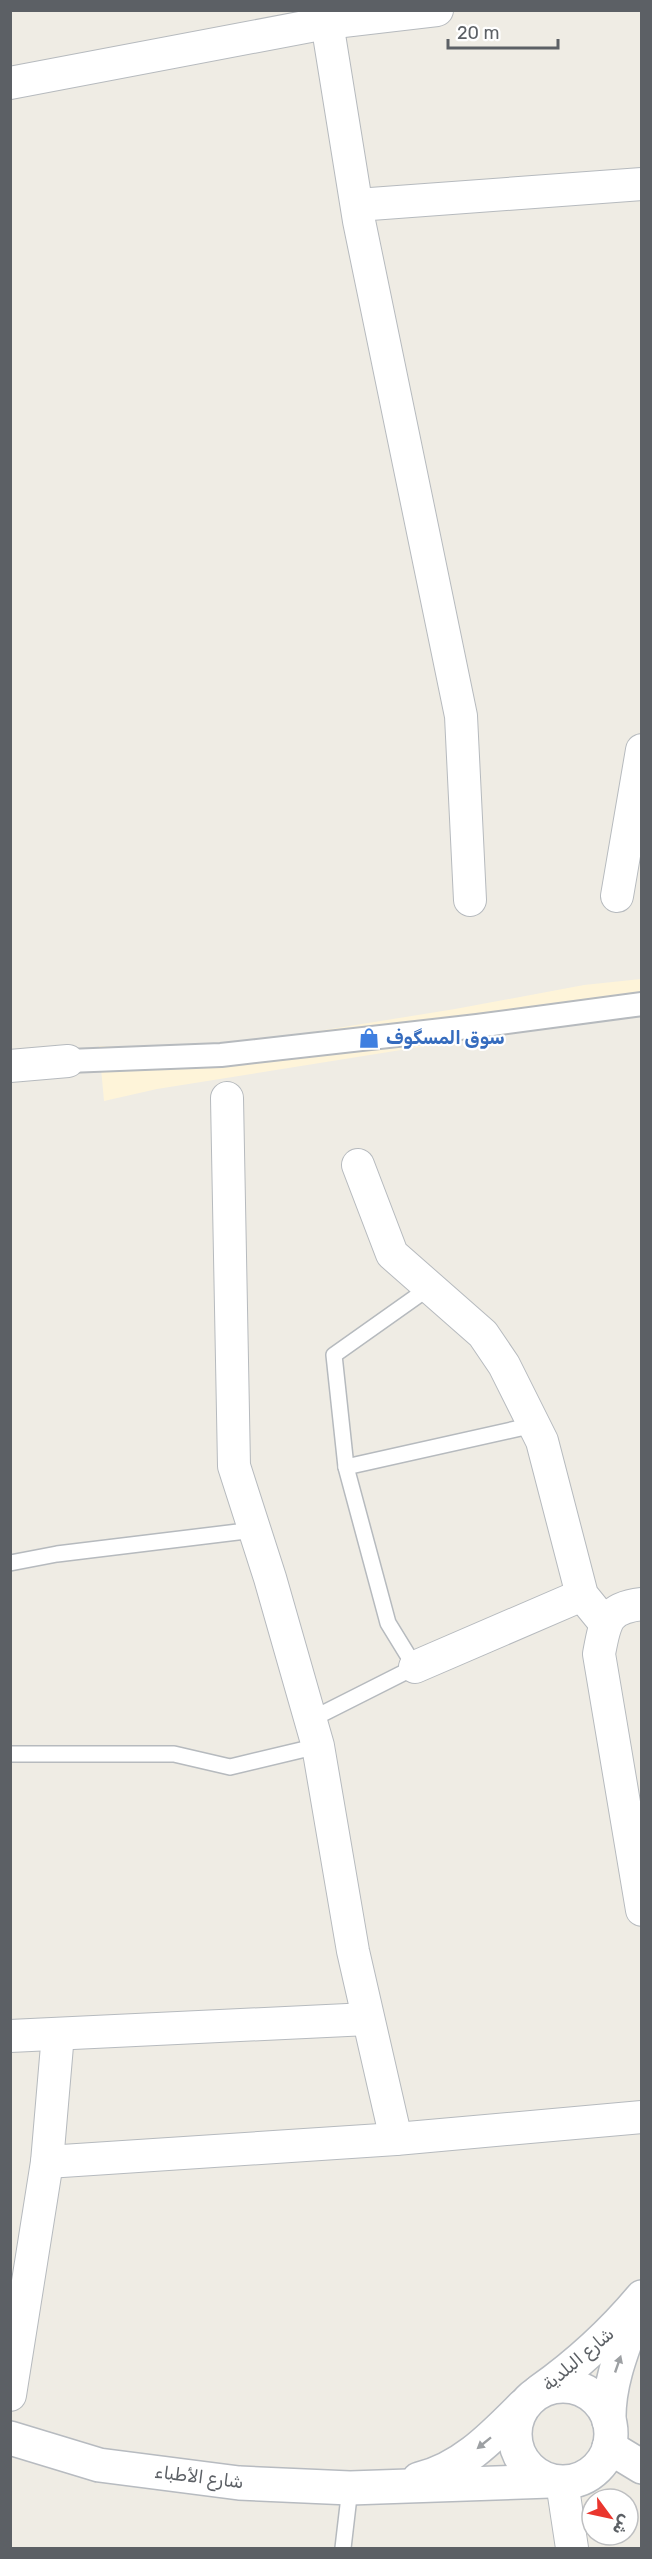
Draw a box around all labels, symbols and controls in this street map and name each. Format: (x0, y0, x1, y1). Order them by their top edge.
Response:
scale bar (448, 12, 558, 50)
text: 20 m (457, 22, 499, 44)
shop icon: سوق المسگوف (357, 1026, 381, 1050)
place label: سوق المسگوف (386, 1027, 505, 1049)
street label: شارع البلدية (538, 2323, 619, 2396)
one-way arrow (614, 2355, 624, 2373)
one-way arrow (476, 2437, 492, 2450)
street label: شارع الأطباء (153, 2461, 245, 2494)
north arrow (580, 2487, 640, 2547)
text: ش (609, 2511, 636, 2539)

